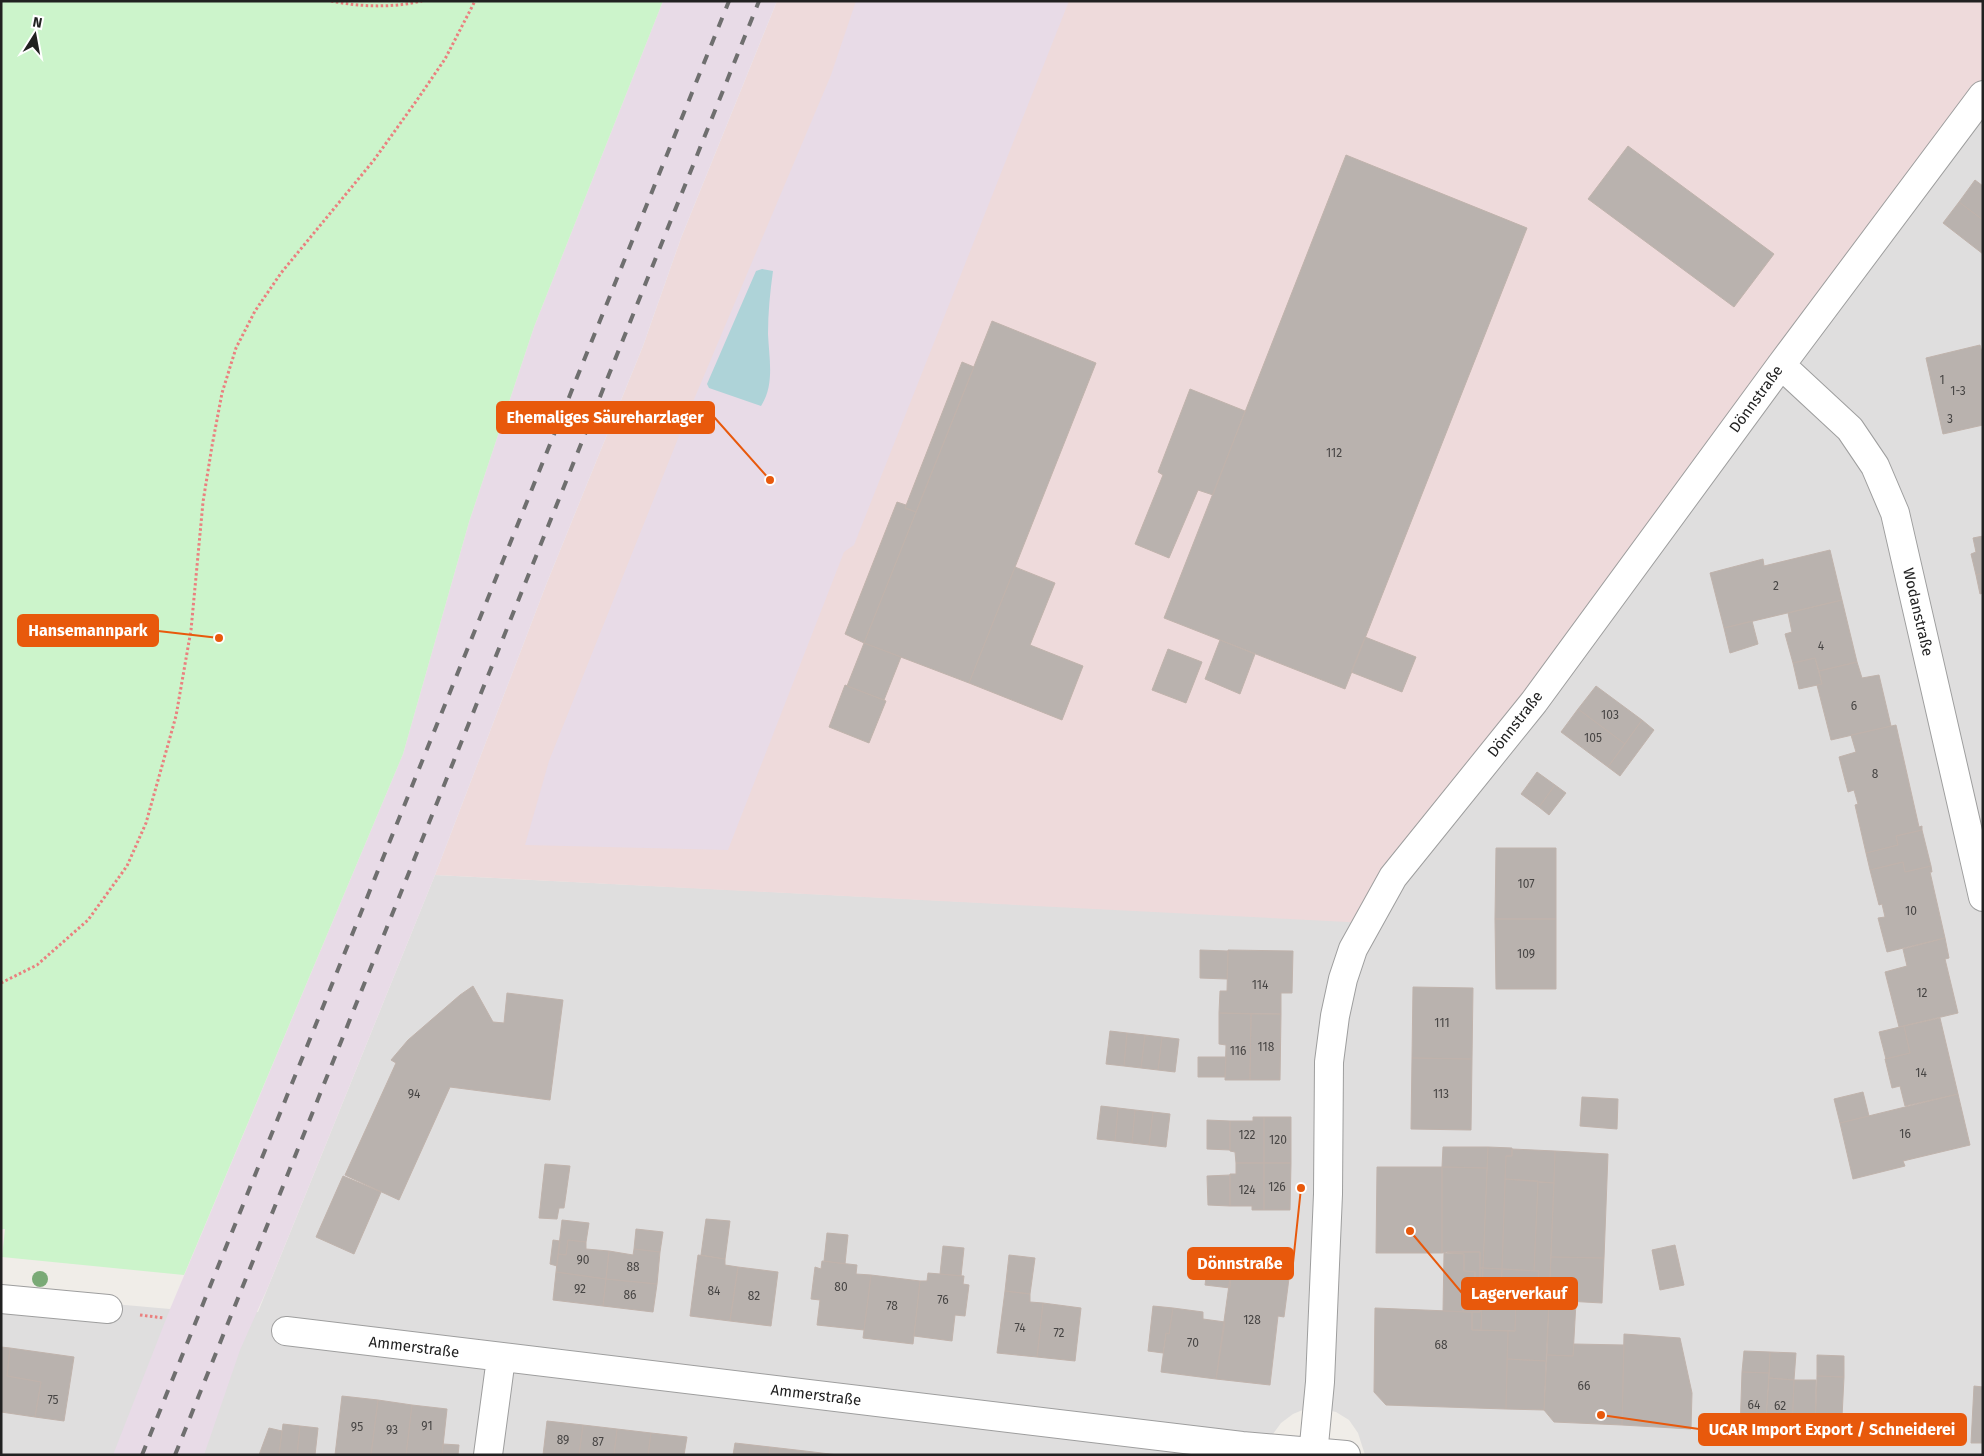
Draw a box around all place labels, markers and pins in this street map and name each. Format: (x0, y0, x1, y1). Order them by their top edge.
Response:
callout: Ehemaliges Säureharzlager (497, 402, 714, 433)
callout: Hansemannpark (18, 615, 158, 646)
callout: Dönnstraße (1188, 1248, 1293, 1279)
callout: Lagerverkauf (1462, 1278, 1577, 1309)
callout: UCAR Import Export / Schneiderei (1699, 1414, 1966, 1445)

